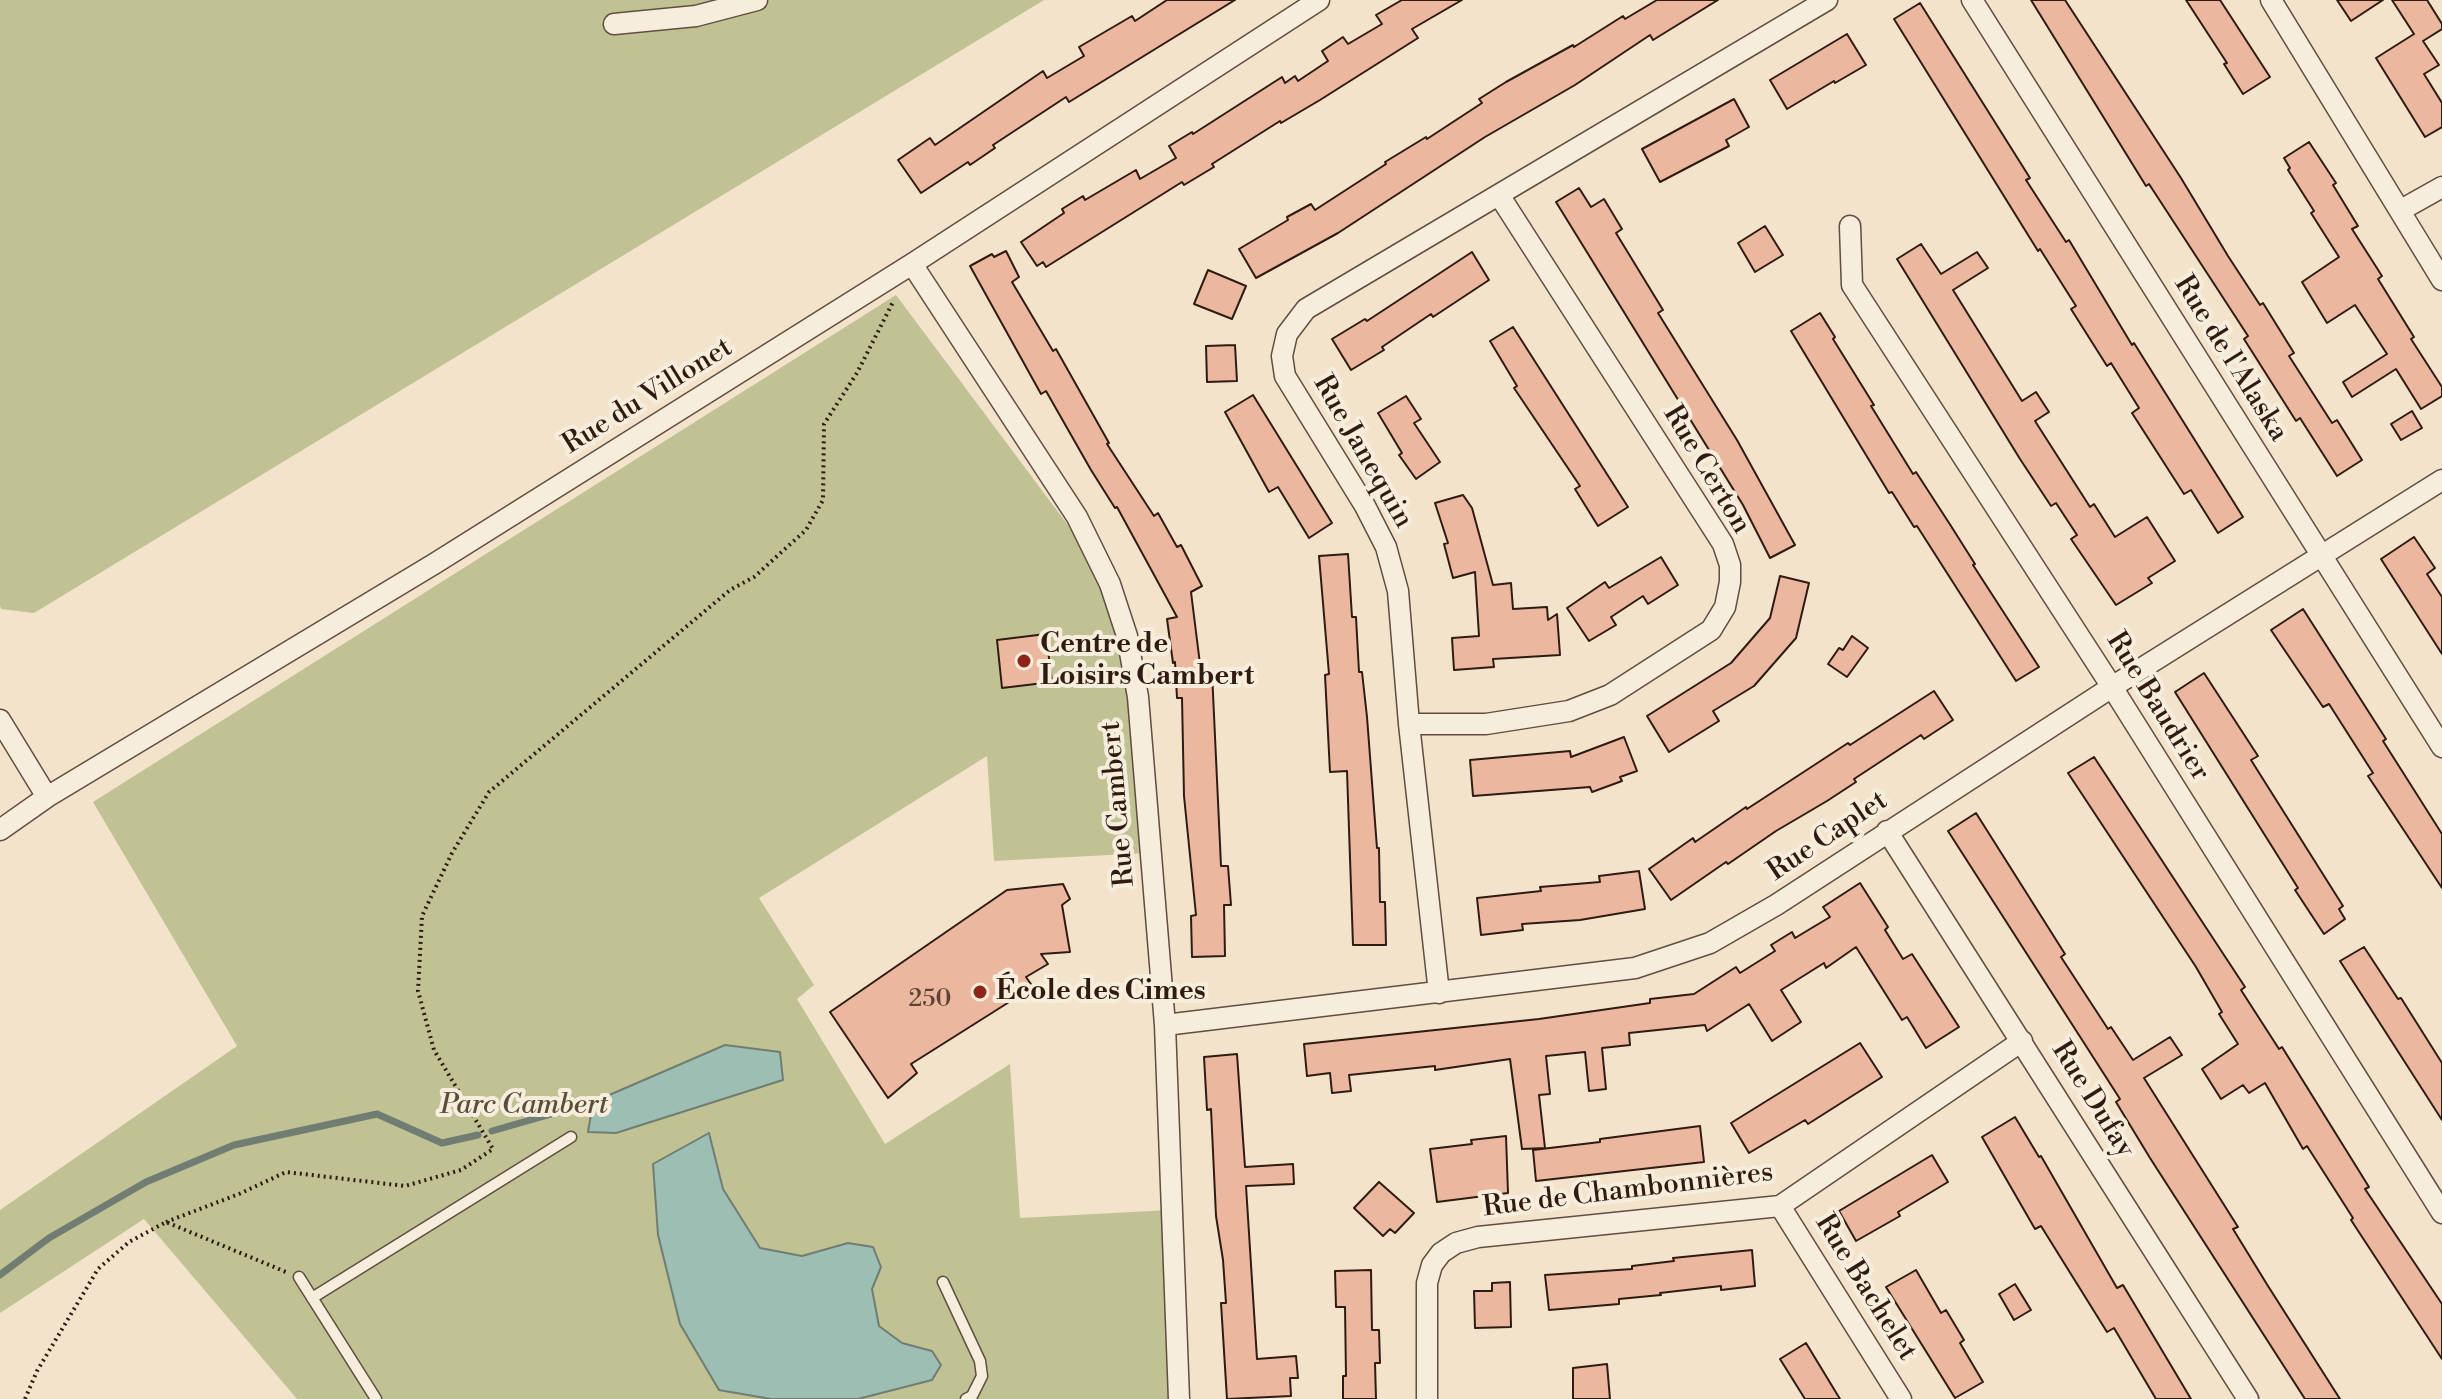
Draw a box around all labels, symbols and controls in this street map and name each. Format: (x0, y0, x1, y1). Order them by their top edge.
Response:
street label: Rue de l'Alaska (2166, 270, 2294, 448)
street label: Rue du Villonet (557, 331, 739, 463)
street label: Rue Janequin (1305, 369, 1419, 535)
street label: Rue Certon (1655, 400, 1757, 540)
street label: Rue Baudrier (2098, 626, 2216, 788)
place label: Centre de Loisirs Cambert (1040, 628, 1254, 694)
marker: Centre de Loisirs Cambert (1015, 652, 1033, 670)
street label: Rue Cambert (1095, 720, 1143, 888)
street label: Rue Caplet (1762, 785, 1894, 889)
place label: École des Cimes (996, 975, 1206, 1009)
marker: École des Cimes (971, 983, 989, 1001)
house number: 250 (909, 986, 951, 1014)
street label: Rue Dufay (2043, 1036, 2141, 1164)
park label: Parc Cambert (440, 1089, 608, 1123)
street label: Rue de Chambonnières (1481, 1157, 1775, 1225)
street label: Rue Bachelet (1807, 1209, 1923, 1367)

